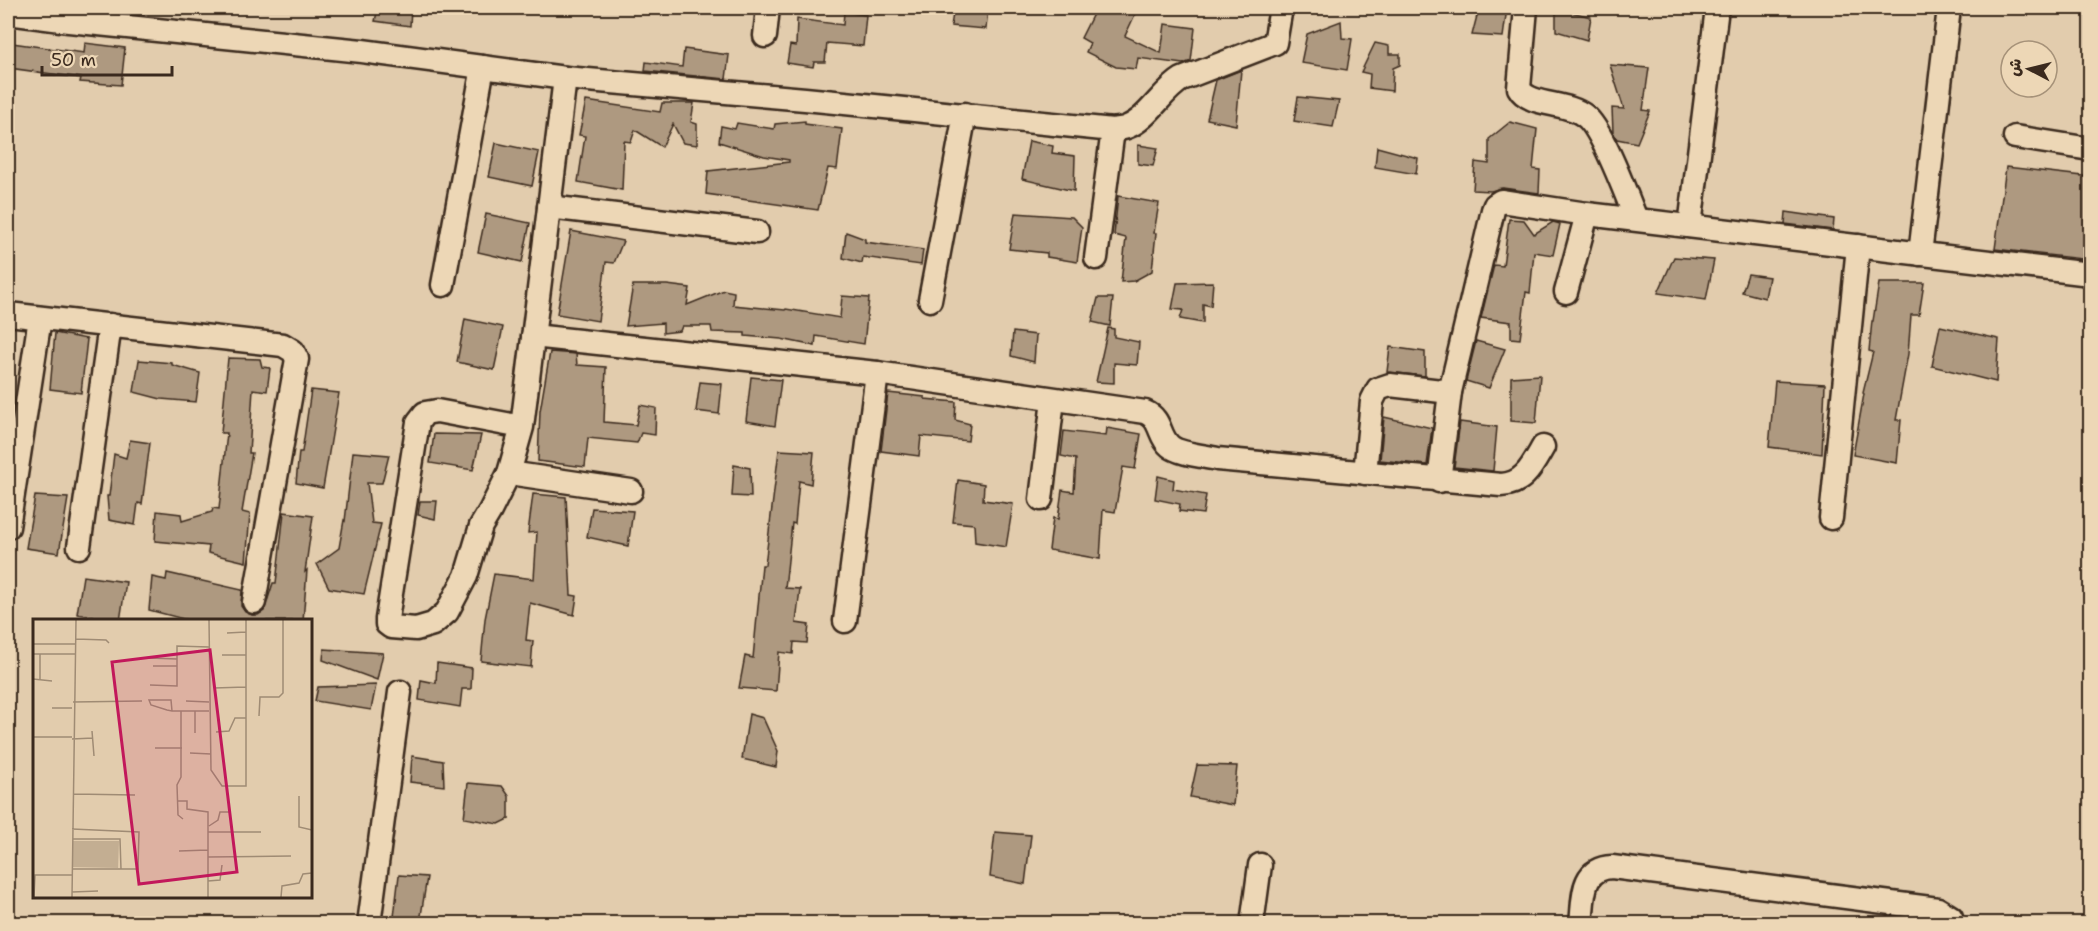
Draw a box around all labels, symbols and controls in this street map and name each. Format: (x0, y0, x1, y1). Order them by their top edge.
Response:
scale bar (42, 39, 172, 77)
north arrow (1999, 39, 2059, 99)
text: 50 m (51, 48, 96, 72)
text: ش (2003, 57, 2026, 77)
inset map (33, 619, 312, 898)

